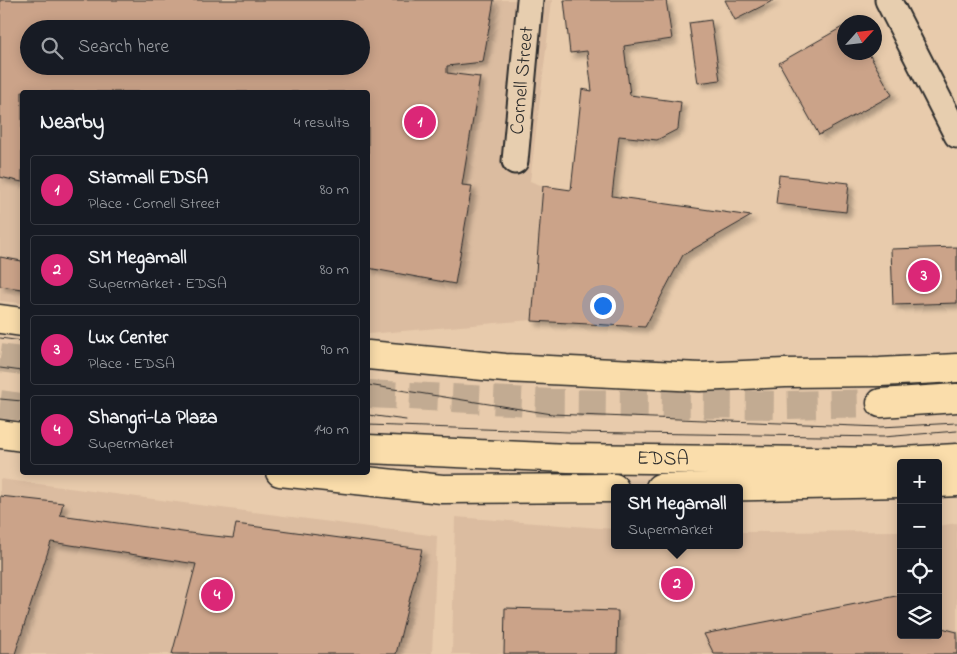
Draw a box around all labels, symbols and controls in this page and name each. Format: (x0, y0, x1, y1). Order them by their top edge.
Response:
north arrow (837, 15, 882, 60)
search box (20, 20, 370, 75)
street label: Cornell Street (503, 25, 542, 136)
icon: search (38, 34, 66, 62)
text: Search here (78, 34, 169, 61)
pin: 1 (404, 103, 436, 141)
text: Nearby (40, 108, 104, 138)
text: 4 results (294, 111, 350, 135)
text: Starmall EDSA (88, 165, 208, 192)
text: 1 (54, 178, 60, 202)
text: 80 m (320, 178, 349, 202)
text: Place · Cornell Street (88, 192, 220, 216)
text: SM Megamall (88, 245, 187, 272)
pin: 3 (908, 257, 940, 295)
text: 2 (53, 258, 61, 282)
text: 80 m (320, 258, 349, 282)
text: Supermarket · EDSA (88, 272, 227, 296)
your location (590, 293, 616, 319)
text: Lux Center (88, 325, 168, 352)
text: 3 (54, 338, 60, 362)
text: 90 m (321, 338, 349, 362)
text: Place · EDSA (88, 352, 175, 376)
text: Shangri-La Plaza (88, 405, 217, 432)
text: 4 (54, 418, 60, 442)
text: 140 m (314, 418, 349, 442)
text: Supermarket (88, 432, 174, 456)
street label: EDSA (637, 444, 689, 474)
map controls (897, 459, 942, 639)
button: + (897, 459, 942, 504)
popup (611, 484, 743, 549)
text: SM Megamall (628, 491, 726, 518)
button: − (897, 504, 942, 549)
text: Supermarket (628, 518, 713, 542)
button: locate (897, 549, 942, 594)
pin: 2 (661, 565, 693, 603)
pin: 4 (201, 576, 233, 614)
button: layers (897, 594, 942, 639)

